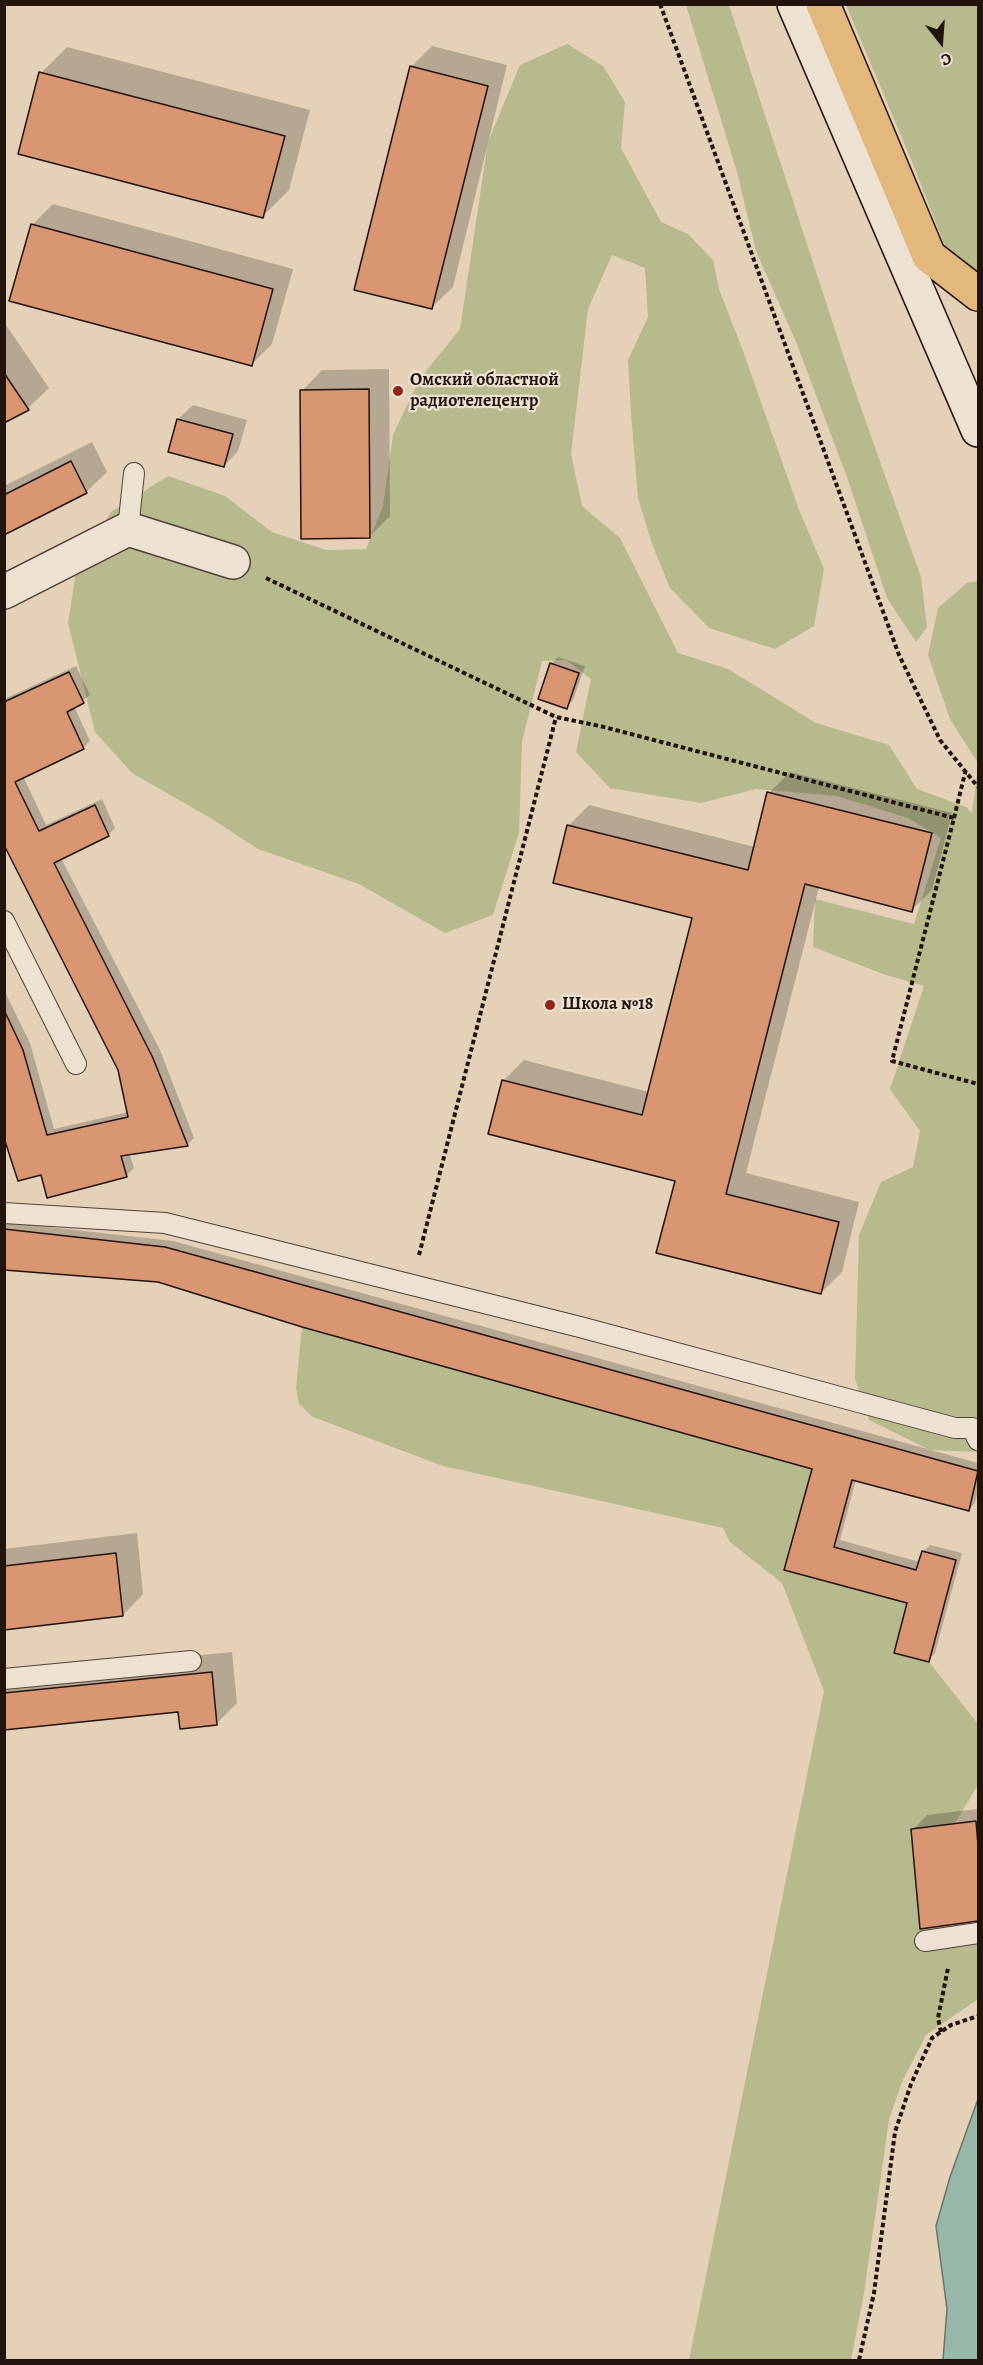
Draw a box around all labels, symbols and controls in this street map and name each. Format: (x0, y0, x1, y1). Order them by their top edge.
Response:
north arrow (911, 12, 971, 72)
text: С (938, 47, 954, 71)
place label: Омский областной радиотелецентр (410, 370, 559, 412)
marker: Омский областной радиотелецентр (391, 384, 405, 398)
place label: Школа №18 (562, 994, 653, 1016)
marker: Школа №18 (543, 998, 557, 1012)

